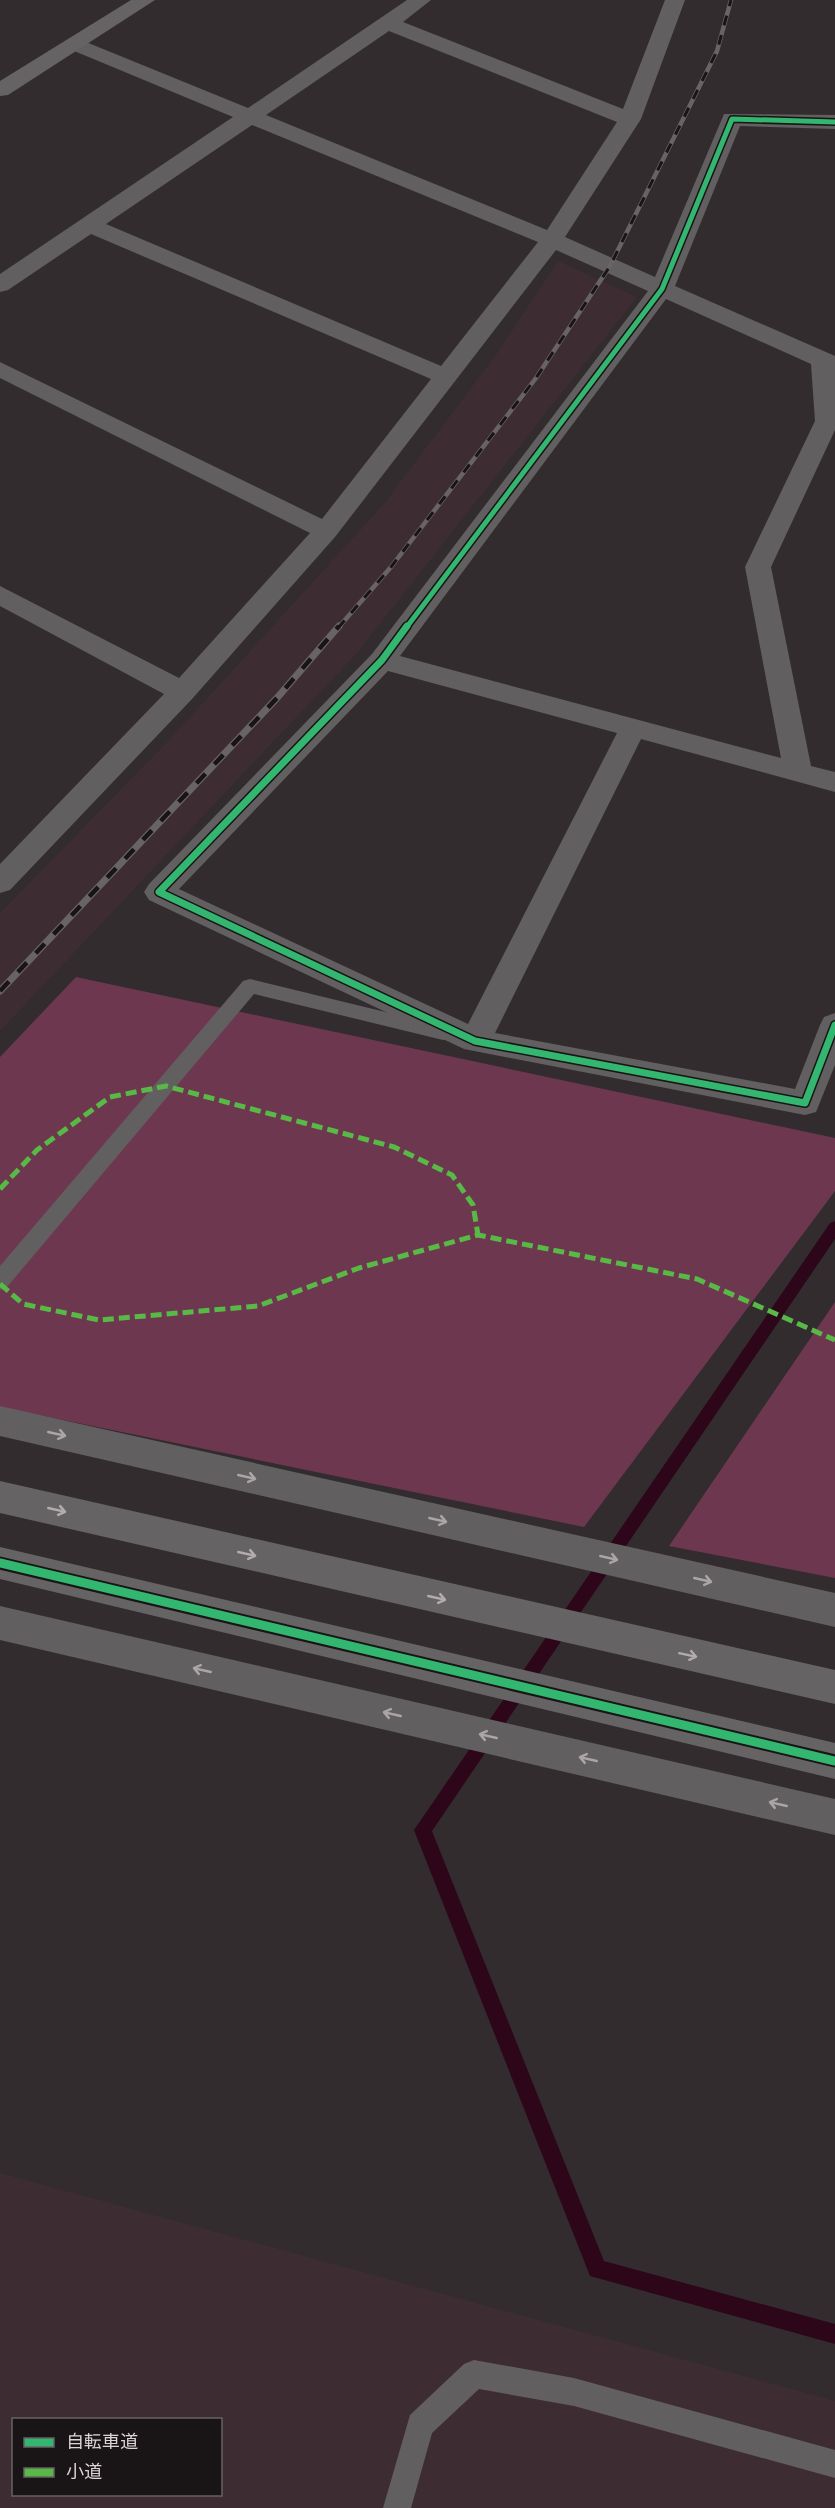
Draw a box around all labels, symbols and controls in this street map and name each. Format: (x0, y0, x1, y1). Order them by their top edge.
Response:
one-way arrow (47, 1429, 66, 1440)
one-way arrow (237, 1472, 257, 1483)
one-way arrow (47, 1504, 66, 1516)
one-way arrow (428, 1514, 447, 1526)
one-way arrow (237, 1548, 256, 1560)
one-way arrow (599, 1553, 618, 1565)
one-way arrow (693, 1575, 712, 1586)
one-way arrow (427, 1592, 446, 1604)
one-way arrow (678, 1650, 697, 1661)
one-way arrow (193, 1663, 212, 1675)
one-way arrow (383, 1708, 402, 1719)
one-way arrow (479, 1730, 498, 1742)
one-way arrow (579, 1753, 598, 1765)
one-way arrow (769, 1797, 788, 1809)
legend (12, 2418, 222, 2496)
text: 自転車道 (66, 2429, 138, 2456)
text: 小道 (66, 2459, 102, 2486)

